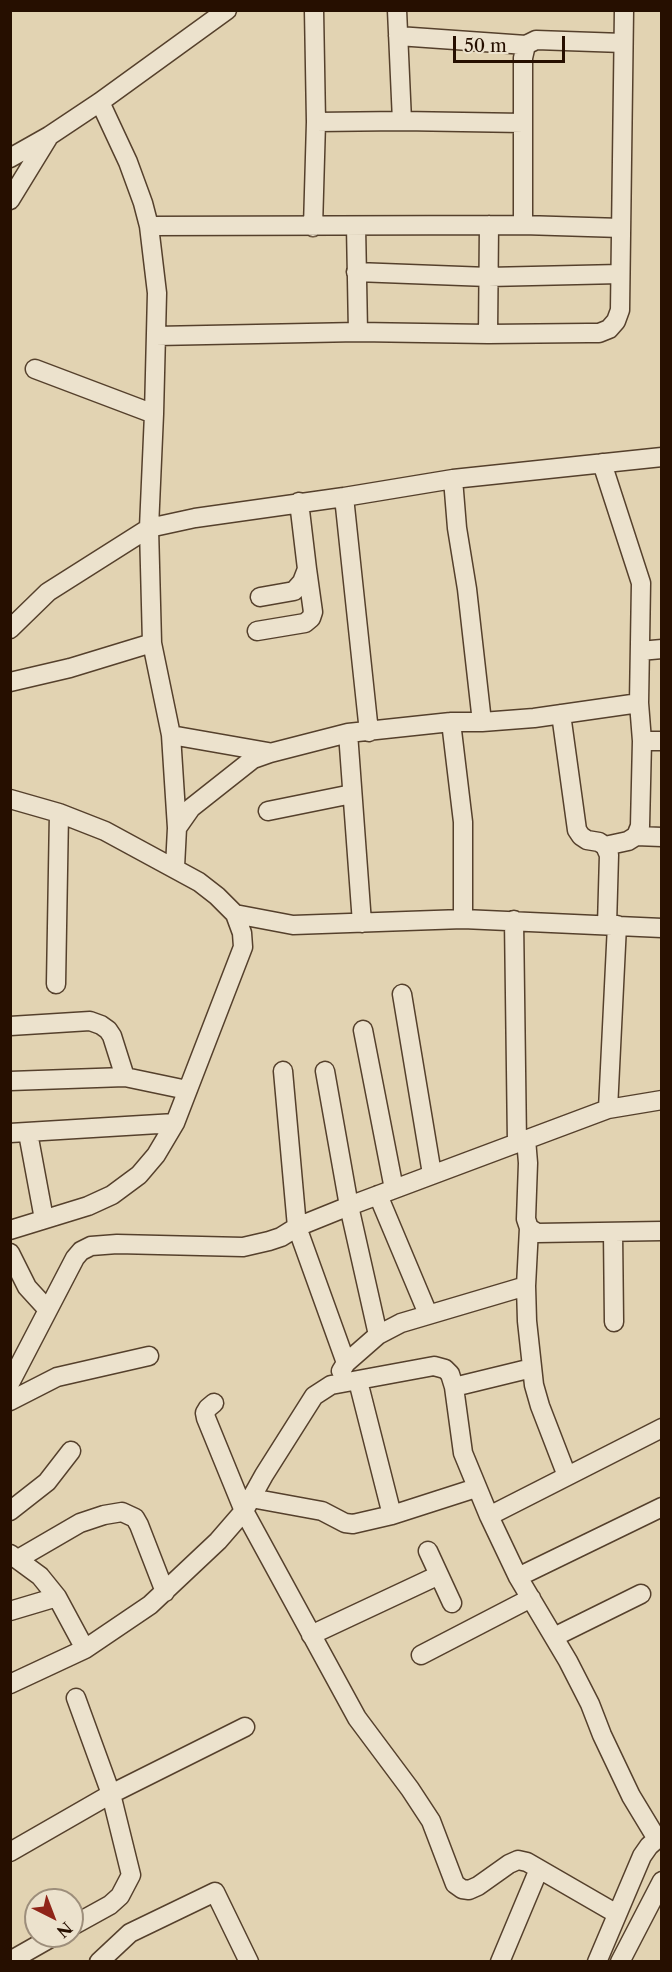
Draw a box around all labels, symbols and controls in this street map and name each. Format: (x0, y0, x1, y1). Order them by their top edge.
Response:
scale bar (456, 24, 568, 62)
text: 50 m (464, 35, 507, 57)
north arrow (24, 1888, 84, 1948)
text: N (53, 1918, 77, 1942)

